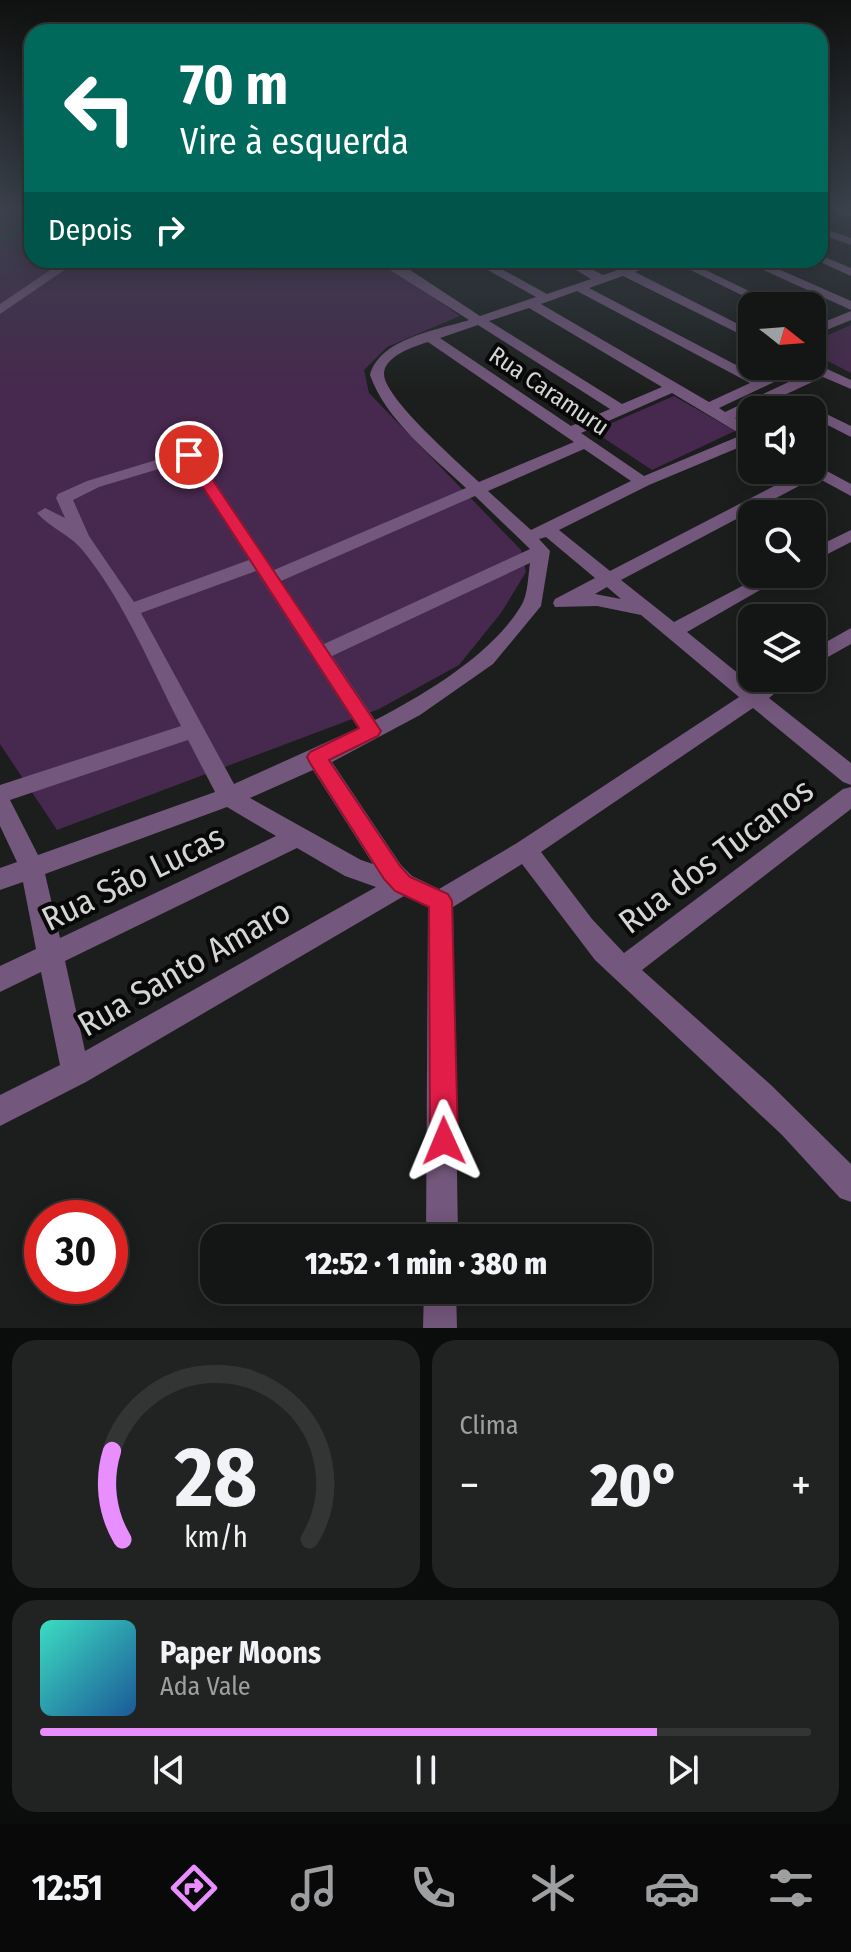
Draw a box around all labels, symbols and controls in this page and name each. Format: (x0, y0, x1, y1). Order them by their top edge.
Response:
text: 70 m (180, 52, 288, 119)
icon: left (48, 56, 152, 160)
text: Vire à esquerda (180, 120, 409, 164)
icon: right (148, 208, 192, 252)
text: Depois (48, 212, 132, 248)
north arrow (738, 292, 826, 380)
map controls (738, 292, 826, 692)
street label: Rua Caramuru (484, 341, 614, 441)
button: sound (738, 396, 826, 484)
pin (155, 421, 223, 489)
icon: arrive (167, 433, 211, 477)
button: search (738, 500, 826, 588)
button: layers (738, 604, 826, 692)
street label: Rua dos Tucanos (611, 770, 821, 942)
street label: Rua São Lucas (35, 816, 231, 940)
street label: Rua Santo Amaro (71, 891, 297, 1045)
position arrow (402, 1099, 486, 1183)
speed limit sign: 30 (24, 1200, 128, 1304)
text: 12:52 · 1 min · 380 m (305, 1246, 547, 1282)
text: Clima (460, 1410, 519, 1441)
text: 28 (174, 1428, 257, 1528)
text: 20° (590, 1450, 680, 1522)
text: − (460, 1459, 479, 1512)
text: + (791, 1459, 811, 1512)
text: km/h (184, 1520, 248, 1555)
text: Paper Moons (160, 1635, 321, 1671)
text: Ada Vale (160, 1671, 251, 1702)
icon: previous (147, 1748, 191, 1792)
icon: pause (404, 1748, 448, 1792)
icon: next (661, 1748, 705, 1792)
icon: directions (166, 1860, 222, 1916)
icon: music (286, 1860, 342, 1916)
icon: phone (405, 1860, 461, 1916)
icon: climate (525, 1860, 581, 1916)
icon: car (644, 1860, 700, 1916)
icon: filters (763, 1860, 819, 1916)
text: 12:51 (32, 1866, 103, 1910)

